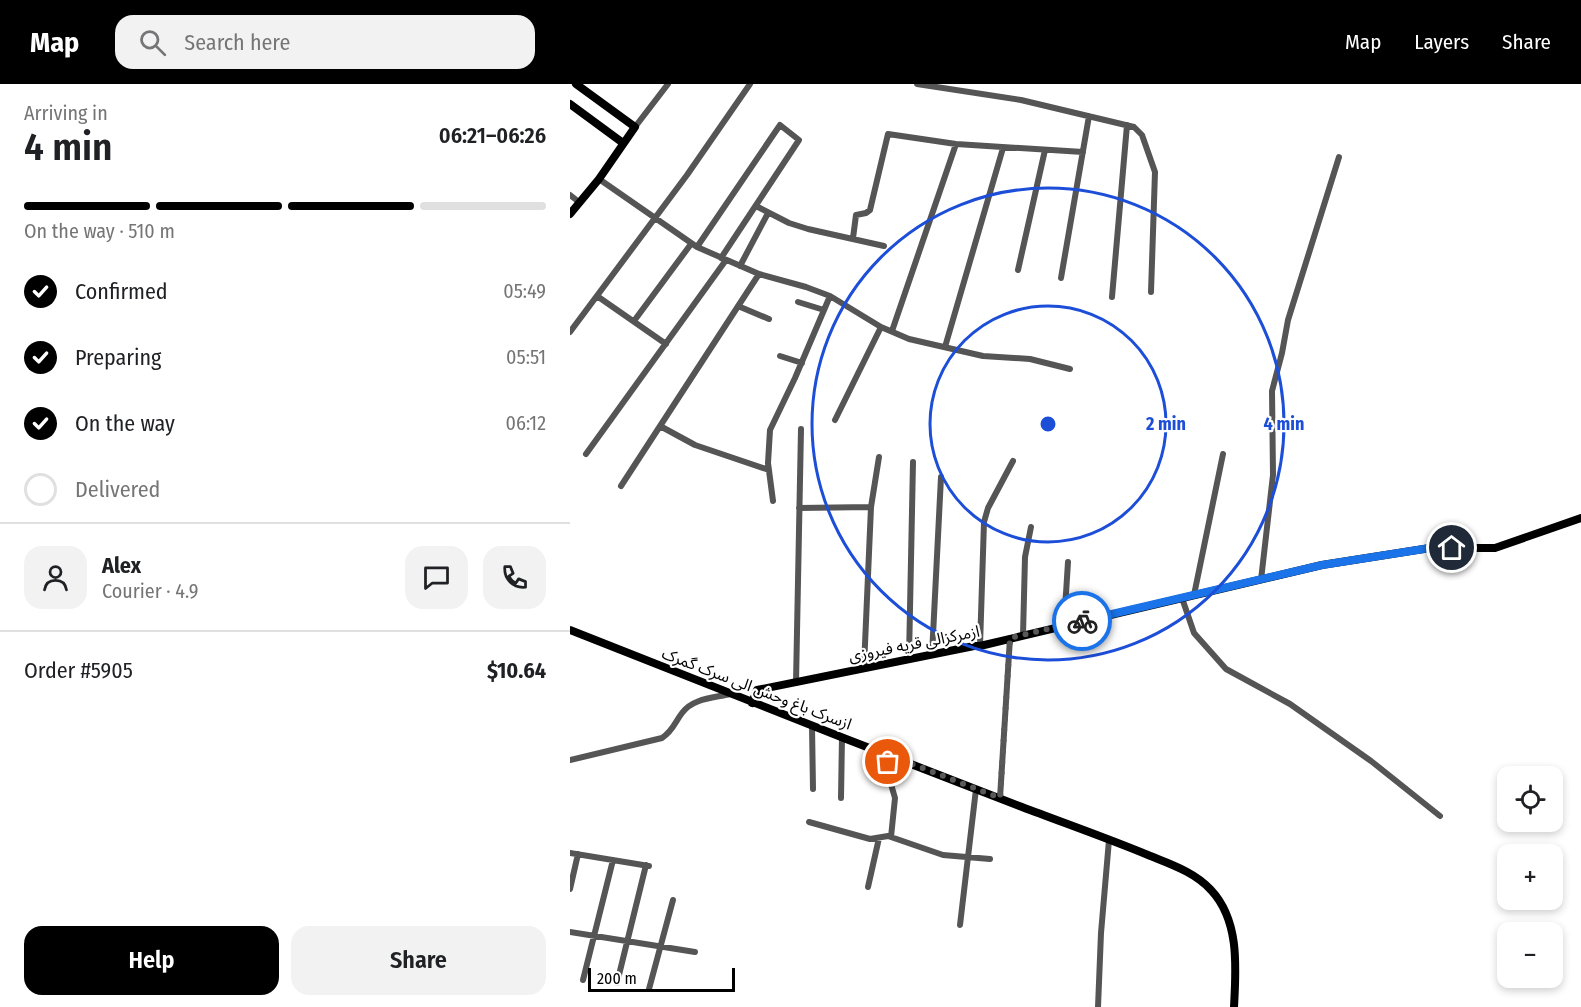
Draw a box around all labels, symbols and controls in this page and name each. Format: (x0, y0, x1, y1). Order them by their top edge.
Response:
search box (115, 15, 535, 69)
text: Map (30, 26, 79, 59)
icon: search (136, 26, 169, 59)
text: Search here (184, 29, 290, 56)
text: Map (1345, 29, 1381, 55)
text: Layers (1414, 29, 1469, 55)
text: Share (1502, 29, 1551, 55)
text: Arriving in (24, 101, 108, 125)
text: 06:21–06:26 (439, 122, 546, 149)
text: 4 min (24, 124, 113, 170)
text: On the way · 510 m (24, 219, 175, 243)
icon: check (24, 275, 57, 308)
text: Confirmed (75, 278, 168, 305)
text: 05:49 (503, 279, 546, 303)
icon: check (24, 341, 57, 374)
text: Preparing (75, 344, 161, 371)
text: 05:51 (506, 345, 546, 369)
icon: check (24, 407, 57, 440)
text: On the way (75, 410, 175, 437)
text: 06:12 (506, 411, 546, 435)
text: 2 min (1145, 413, 1186, 435)
text: 4 min (1264, 413, 1304, 435)
centre of rings (1038, 414, 1058, 434)
text: Delivered (75, 476, 160, 503)
pin (1426, 522, 1477, 573)
icon: home (1435, 531, 1468, 564)
button: person (24, 546, 87, 609)
button: chat (405, 546, 468, 609)
button: phone (483, 546, 546, 609)
text: Alex (102, 552, 141, 579)
text: Courier · 4.9 (102, 579, 198, 603)
courier (1052, 591, 1112, 651)
icon: bike (1066, 605, 1099, 638)
street label: ازمرکزالی قریه فیروزی (847, 621, 981, 666)
street label: ازسرک باغ وحش الی سرک گمرک (658, 643, 854, 736)
text: Order #5905 (24, 657, 133, 684)
text: $10.64 (487, 657, 546, 684)
pin (862, 736, 913, 787)
icon: bag (871, 745, 904, 778)
map controls (1497, 766, 1563, 988)
button: locate (1497, 766, 1563, 832)
button: + (1497, 844, 1563, 910)
button: − (1497, 922, 1563, 988)
button: Help (24, 926, 279, 995)
button: Share (291, 926, 546, 995)
scale bar (588, 965, 735, 992)
text: 200 m (597, 969, 637, 988)

